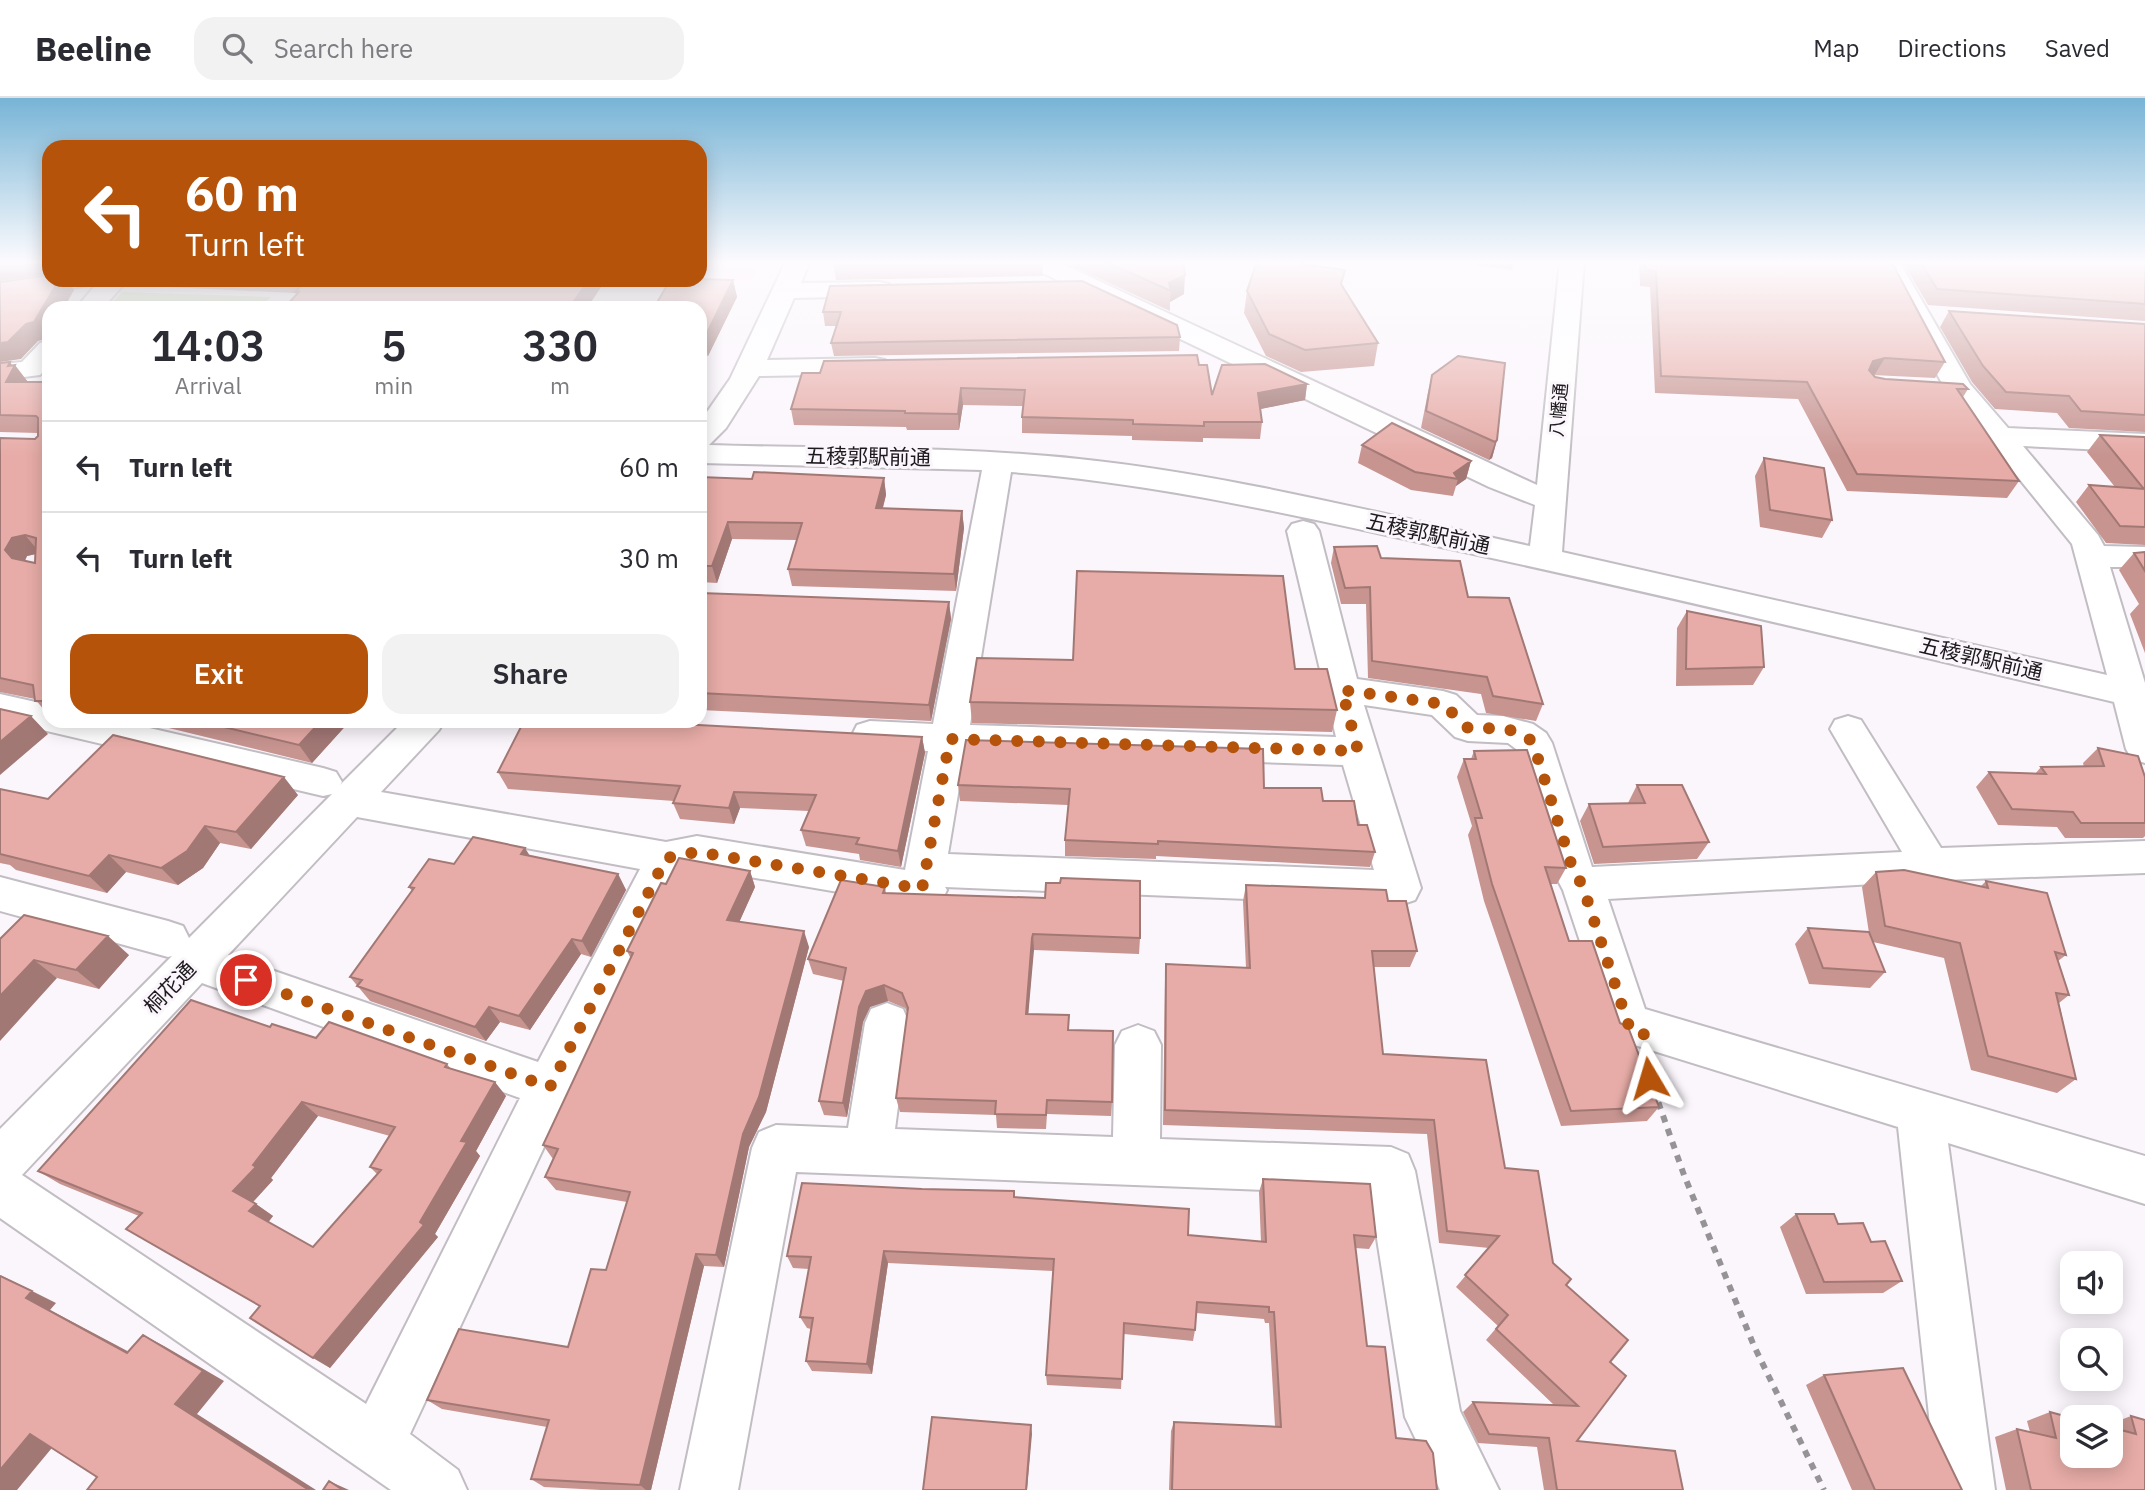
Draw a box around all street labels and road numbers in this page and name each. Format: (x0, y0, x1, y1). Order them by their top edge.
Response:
street label: 八幡通 (1545, 382, 1572, 438)
street label: 五稜郭駅前通 (805, 441, 931, 471)
street label: 五稜郭駅前通 (1364, 506, 1493, 560)
street label: 五稜郭駅前通 (1917, 630, 2046, 686)
street label: 桐花通 (137, 955, 201, 1020)

